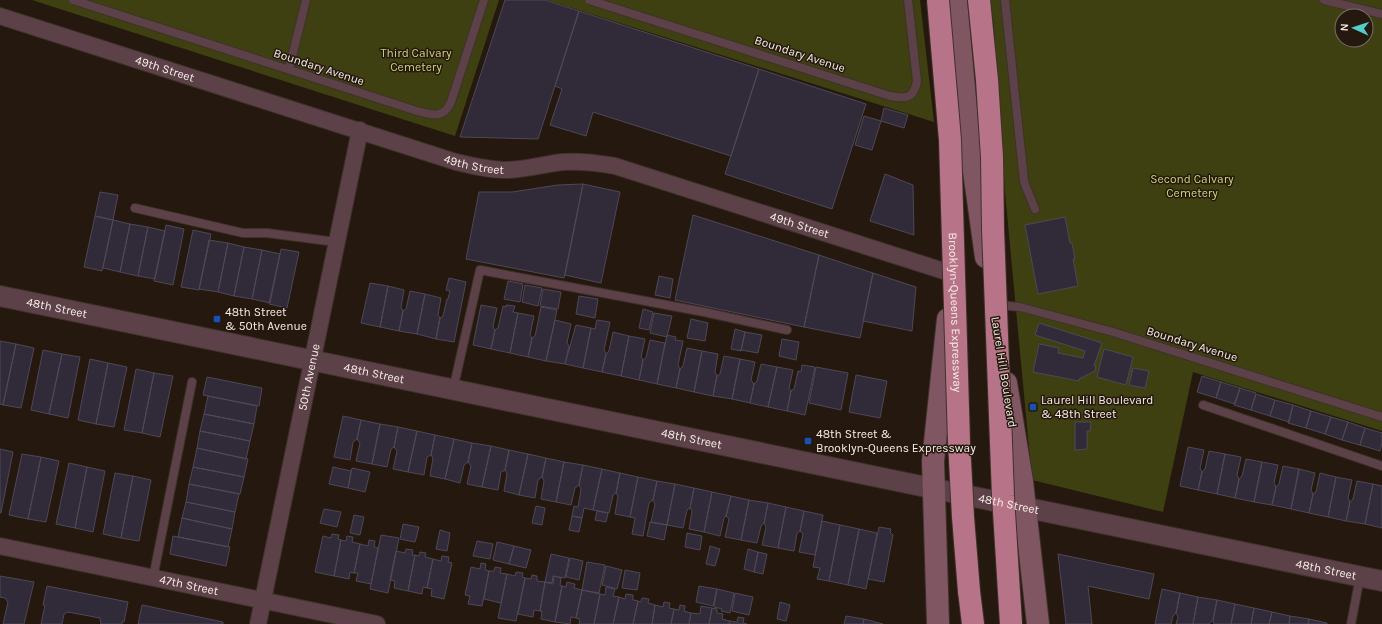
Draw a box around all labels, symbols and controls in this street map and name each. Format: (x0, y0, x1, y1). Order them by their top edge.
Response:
north arrow (1334, 8, 1374, 48)
text: N (1338, 23, 1351, 32)
street label: Boundary Avenue (753, 33, 847, 75)
street label: Boundary Avenue (272, 46, 366, 88)
park label: Third Calvary Cemetery (380, 46, 452, 74)
street label: 49th Street (133, 53, 197, 85)
street label: 49th Street (442, 152, 505, 177)
park label: Second Calvary Cemetery (1150, 172, 1234, 200)
street label: 49th Street (768, 209, 831, 241)
street label: Brooklyn-Queens Expressway (946, 232, 965, 393)
street label: 48th Street (25, 295, 89, 321)
place label: 48th Street & 50th Avenue (225, 305, 307, 333)
marker: 48th Street & 50th Avenue (212, 314, 222, 324)
street label: Laurel Hill Boulevard (988, 315, 1020, 429)
street label: Boundary Avenue (1145, 323, 1239, 365)
street label: 50th Avenue (295, 342, 323, 412)
street label: 48th Street (343, 360, 406, 386)
place label: Laurel Hill Boulevard & 48th Street (1041, 393, 1153, 421)
marker: Laurel Hill Boulevard & 48th Street (1028, 402, 1038, 412)
street label: 48th Street (660, 426, 724, 452)
place label: 48th Street & Brooklyn-Queens Expressway (816, 427, 976, 455)
marker: 48th Street & Brooklyn-Queens Expressway (803, 436, 813, 446)
street label: 48th Street (977, 491, 1041, 517)
street label: 48th Street (1294, 556, 1358, 583)
street label: 47th Street (158, 572, 220, 598)

